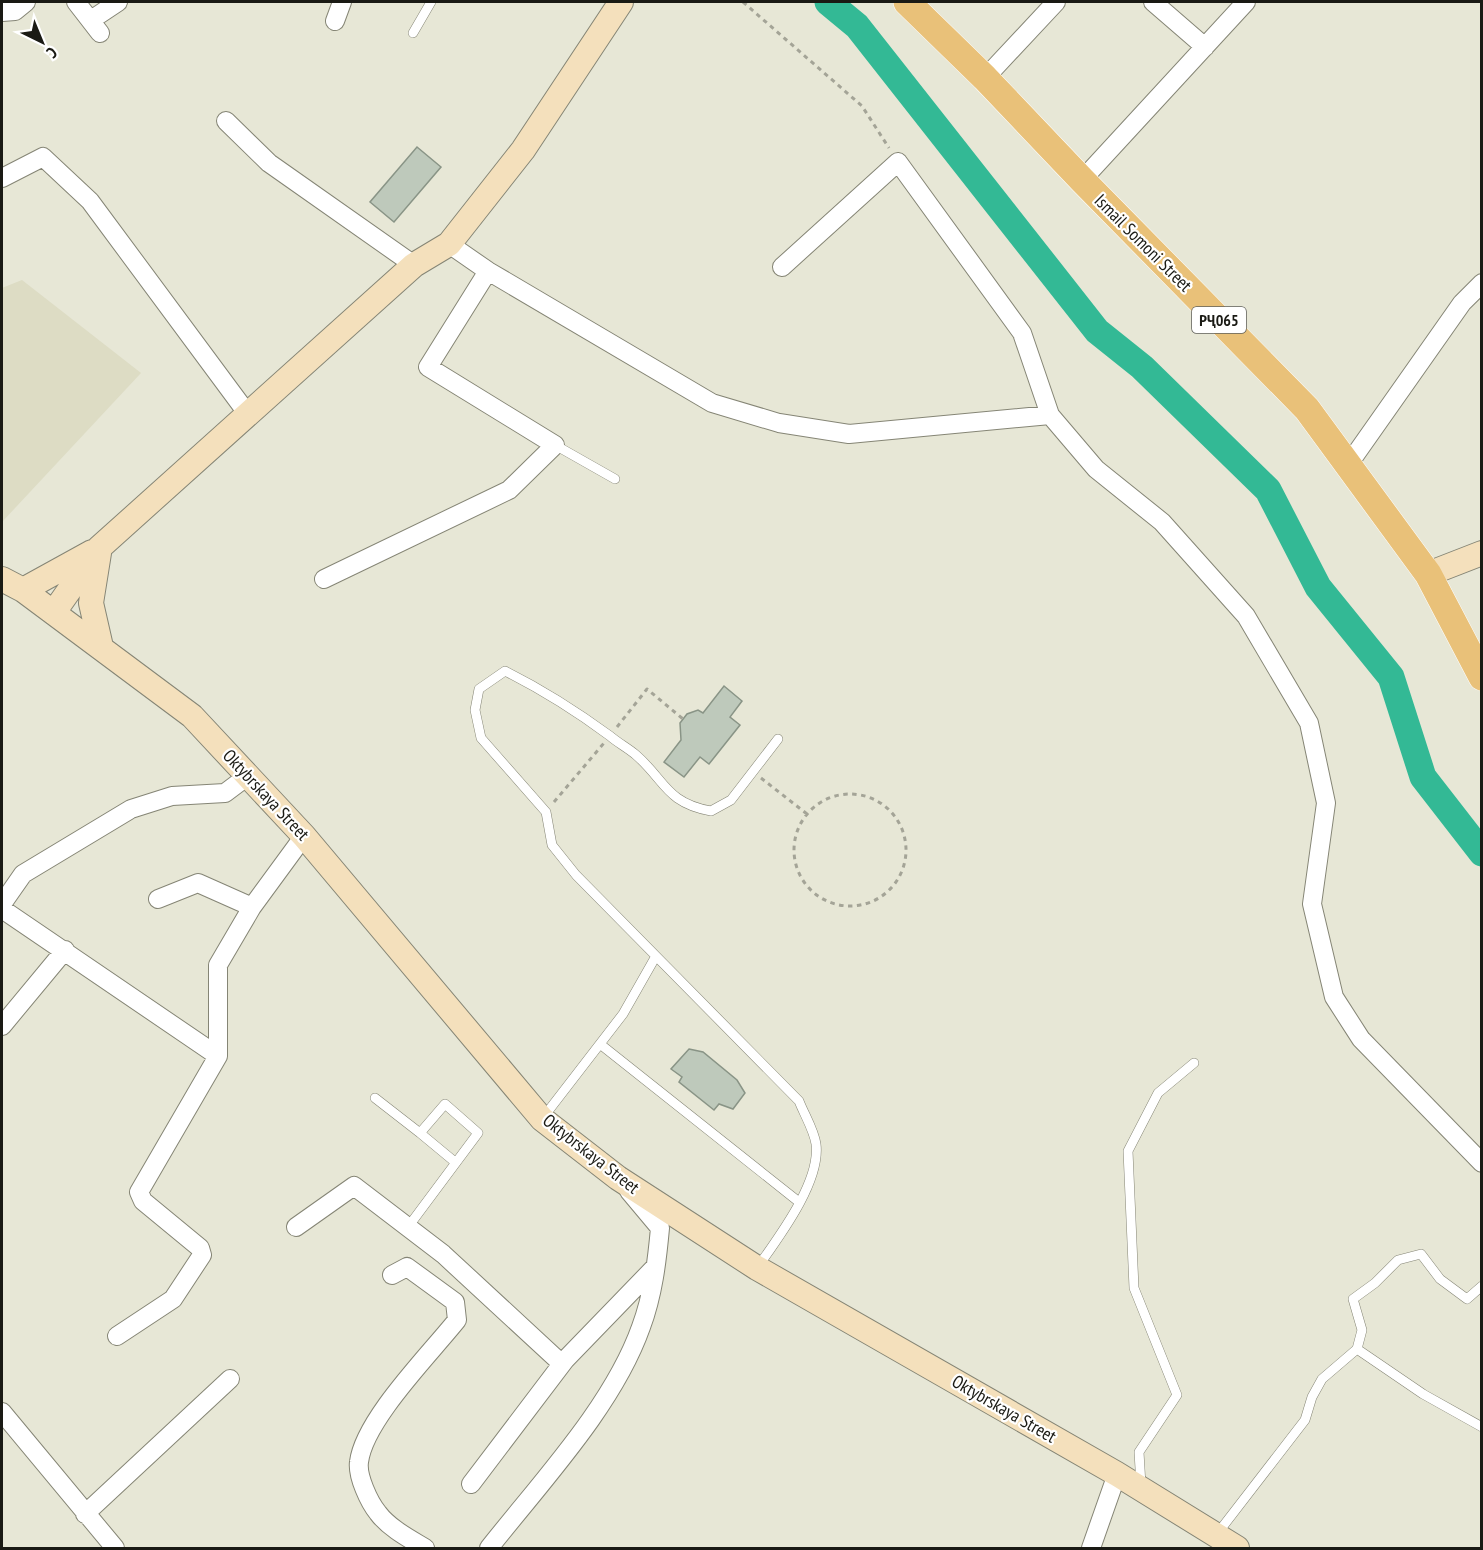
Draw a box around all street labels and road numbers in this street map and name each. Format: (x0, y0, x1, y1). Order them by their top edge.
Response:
street label: Ismail Somoni Street (1090, 189, 1197, 296)
road number: РҶ065 (1192, 307, 1246, 333)
street label: Oktybrskaya Street (218, 744, 315, 845)
street label: Oktybrskaya Street (538, 1109, 644, 1199)
street label: Oktybrskaya Street (948, 1369, 1060, 1448)

